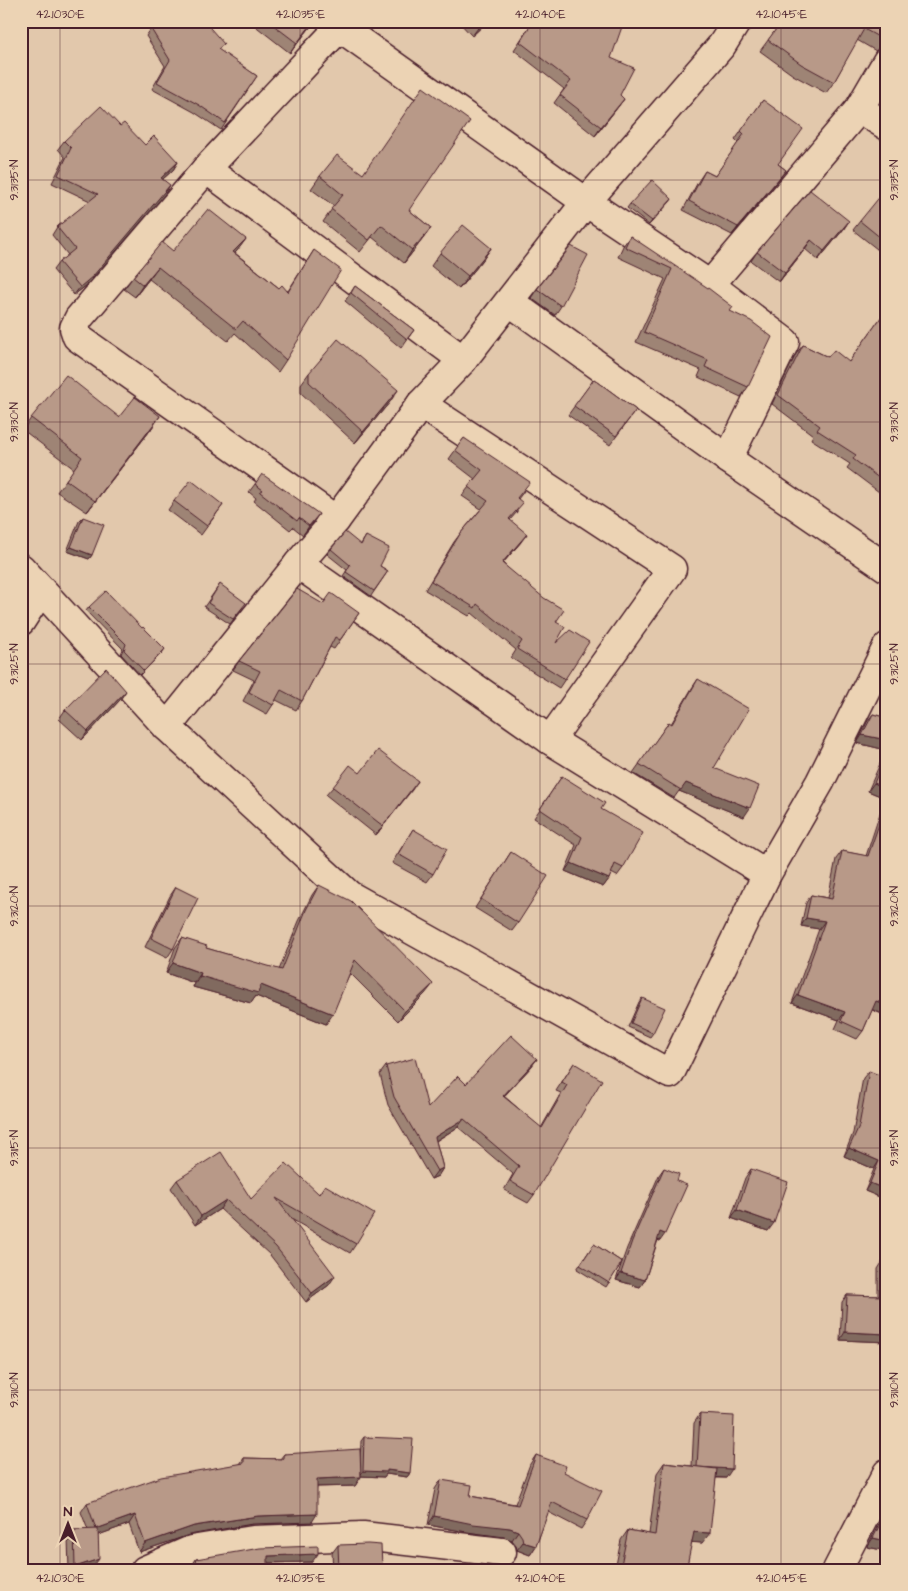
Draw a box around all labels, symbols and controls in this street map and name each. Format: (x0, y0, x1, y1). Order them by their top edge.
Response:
text: 42.1030°E (35, 6, 85, 23)
text: 42.1035°E (275, 6, 325, 23)
text: 42.1040°E (514, 6, 566, 23)
text: 42.1045°E (755, 6, 807, 23)
text: 9.3135°N (6, 159, 23, 200)
text: 9.3135°N (886, 159, 903, 200)
text: 9.3130°N (6, 402, 23, 442)
text: 9.3130°N (886, 402, 903, 442)
text: 9.3125°N (6, 643, 23, 685)
text: 9.3125°N (886, 643, 903, 685)
text: 9.3120°N (6, 885, 23, 926)
text: 9.3120°N (886, 885, 903, 926)
text: 9.3115°N (6, 1129, 23, 1166)
text: 9.3115°N (886, 1129, 903, 1166)
text: 9.3110°N (6, 1372, 23, 1408)
text: 9.3110°N (886, 1372, 903, 1408)
north arrow (42, 1498, 92, 1548)
text: N (64, 1502, 73, 1522)
text: 42.1030°E (35, 1570, 85, 1587)
text: 42.1035°E (275, 1570, 325, 1587)
text: 42.1040°E (514, 1570, 566, 1587)
text: 42.1045°E (755, 1570, 807, 1587)

